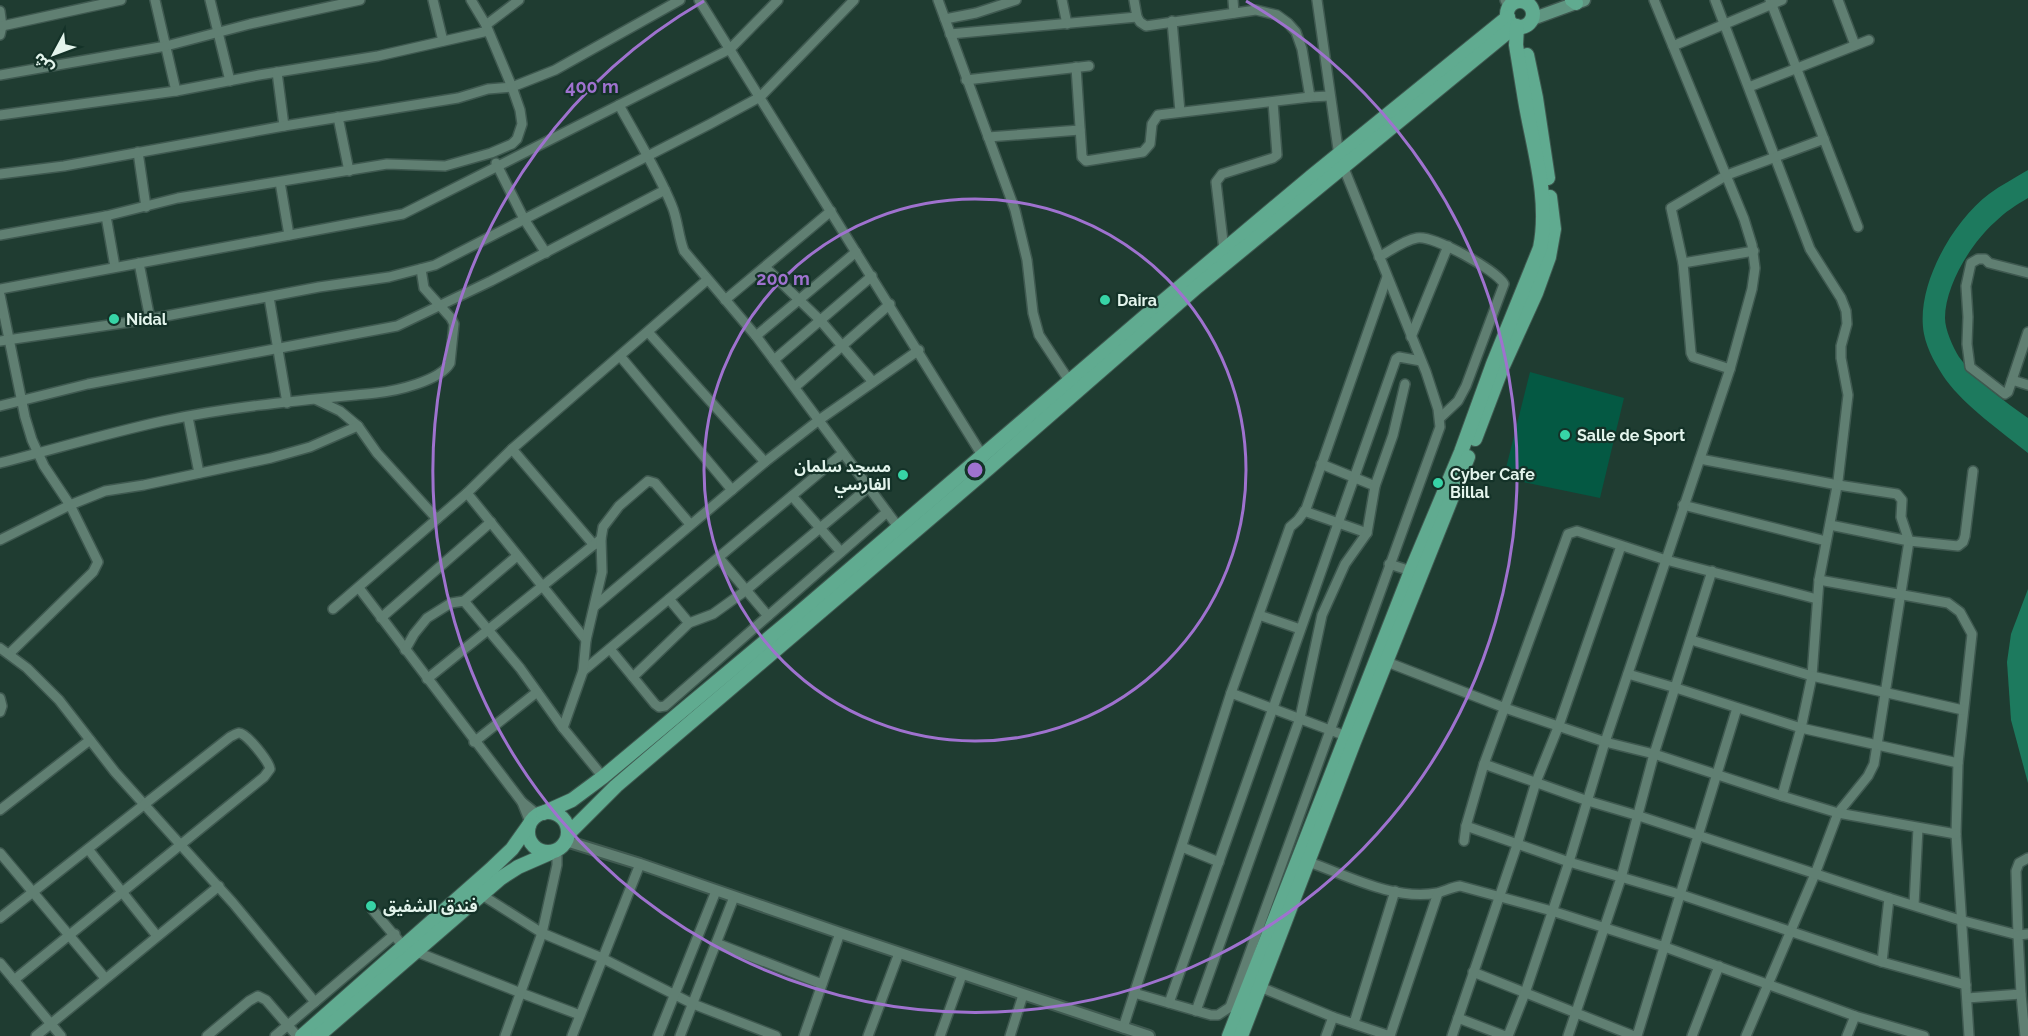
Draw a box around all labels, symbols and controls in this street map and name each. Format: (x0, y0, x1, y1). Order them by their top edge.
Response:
north arrow (24, 24, 84, 84)
text: ش (29, 49, 57, 78)
text: 400 m (565, 76, 619, 97)
text: 200 m (756, 268, 810, 289)
place label: Daira (1117, 291, 1157, 310)
marker: Daira (1098, 293, 1112, 307)
place label: Nidal (126, 310, 168, 329)
marker: Nidal (107, 312, 121, 326)
place label: Salle de Sport (1577, 426, 1685, 445)
marker: Salle de Sport (1558, 428, 1572, 442)
place label: مسجد سلمان الفارسي (794, 457, 891, 497)
centre of rings (965, 460, 985, 480)
place label: Cyber Cafe Billal (1450, 465, 1535, 502)
marker: مسجد سلمان الفارسي (896, 468, 910, 482)
marker: Cyber Cafe Billal (1431, 476, 1445, 490)
place label: فندق الشفيق (383, 897, 478, 917)
marker: فندق الشفيق (364, 899, 378, 913)

